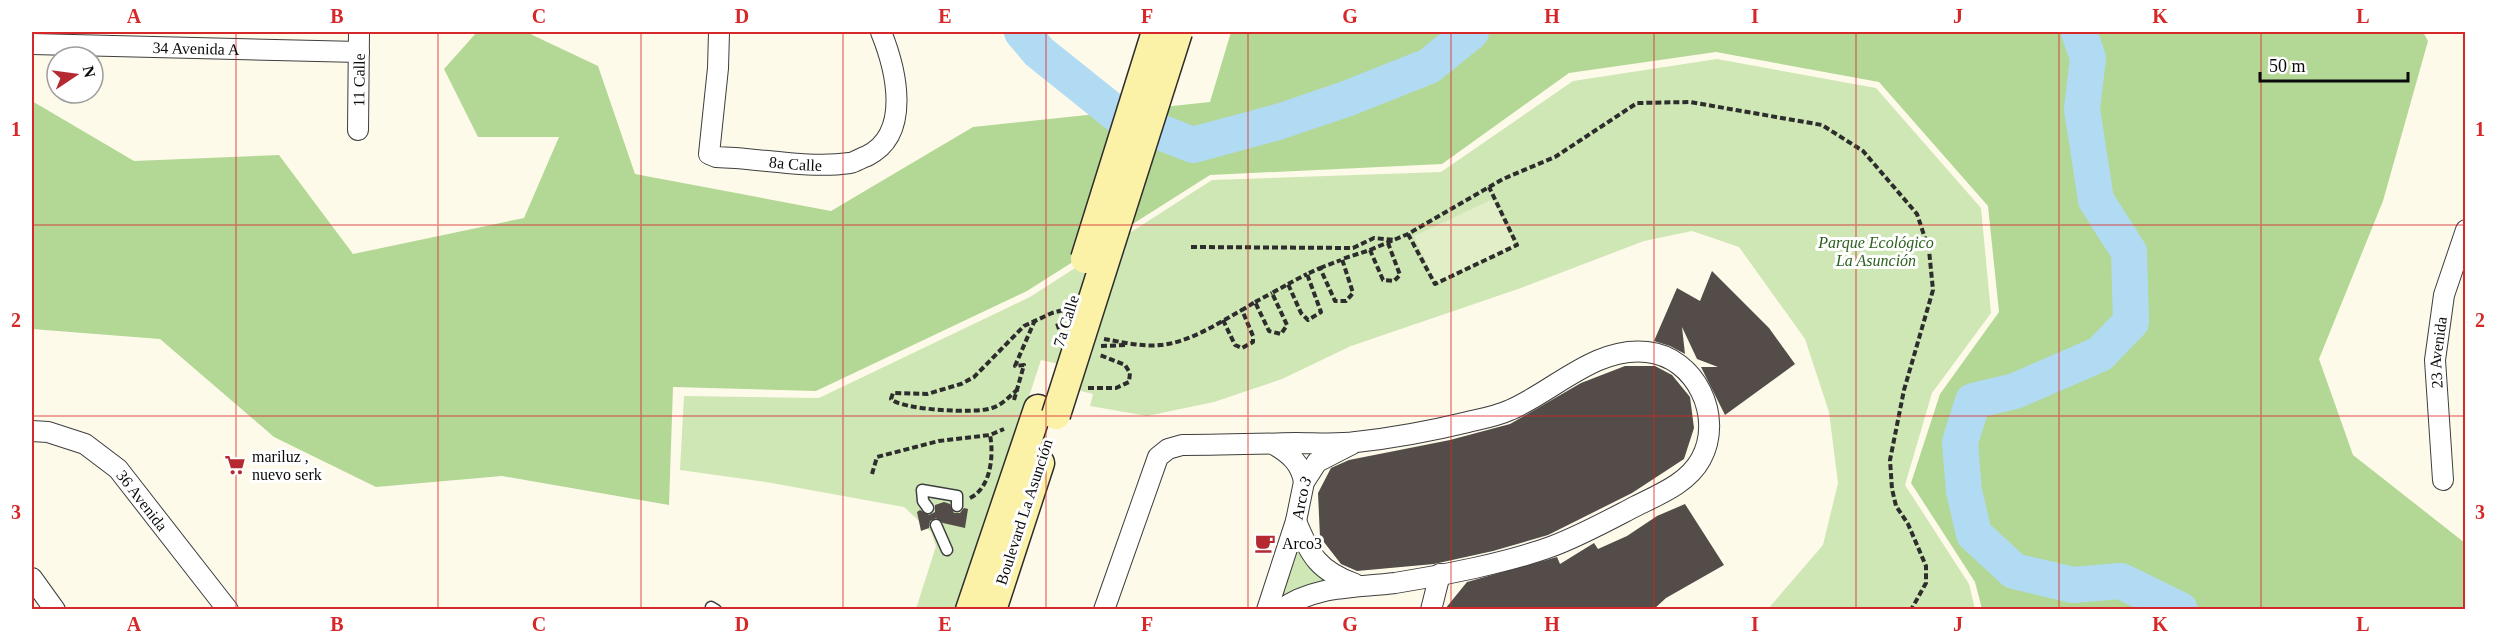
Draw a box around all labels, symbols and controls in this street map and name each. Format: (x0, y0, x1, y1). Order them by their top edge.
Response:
text: A (127, 5, 142, 27)
text: B (330, 5, 344, 27)
text: C (532, 5, 546, 27)
text: D (735, 5, 749, 27)
text: E (938, 5, 952, 27)
text: F (1141, 5, 1153, 27)
text: G (1342, 5, 1358, 27)
text: H (1544, 5, 1560, 27)
text: I (1751, 5, 1759, 27)
text: J (1953, 5, 1963, 27)
text: K (2152, 5, 2168, 27)
text: L (2356, 5, 2370, 27)
street label: 34 Avenida A (152, 38, 240, 58)
north arrow (45, 45, 105, 105)
scale bar (2260, 45, 2408, 83)
street label: 11 Calle (350, 53, 367, 107)
text: 50 m (2269, 56, 2306, 76)
text: N (80, 64, 99, 80)
text: 1 (11, 118, 21, 140)
text: 1 (2475, 118, 2485, 140)
street label: 8a Calle (768, 153, 822, 173)
park label: Parque Ecológico La Asunción (1817, 234, 1934, 269)
street label: 7a Calle (1050, 293, 1082, 349)
text: 2 (11, 309, 21, 331)
text: 2 (2475, 309, 2485, 331)
street label: 23 Avenida (2426, 315, 2449, 389)
street label: Boulevard La Asunción (992, 437, 1056, 587)
place label: mariluz , nuevo serk (252, 448, 322, 483)
supermarket icon: mariluz , nuevo serk (223, 453, 247, 477)
street label: 36 Avenida (114, 467, 171, 534)
street label: Arco 3 (1288, 473, 1314, 521)
text: 3 (11, 501, 21, 523)
text: 3 (2475, 501, 2485, 523)
cafe icon: Arco3 (1253, 531, 1277, 555)
place label: Arco3 (1282, 535, 1322, 552)
text: A (127, 613, 142, 635)
text: B (330, 613, 344, 635)
text: C (532, 613, 546, 635)
text: D (735, 613, 749, 635)
text: E (938, 613, 952, 635)
text: F (1141, 613, 1153, 635)
text: G (1342, 613, 1358, 635)
text: H (1544, 613, 1560, 635)
text: I (1751, 613, 1759, 635)
text: J (1953, 613, 1963, 635)
text: K (2152, 613, 2168, 635)
text: L (2356, 613, 2370, 635)

